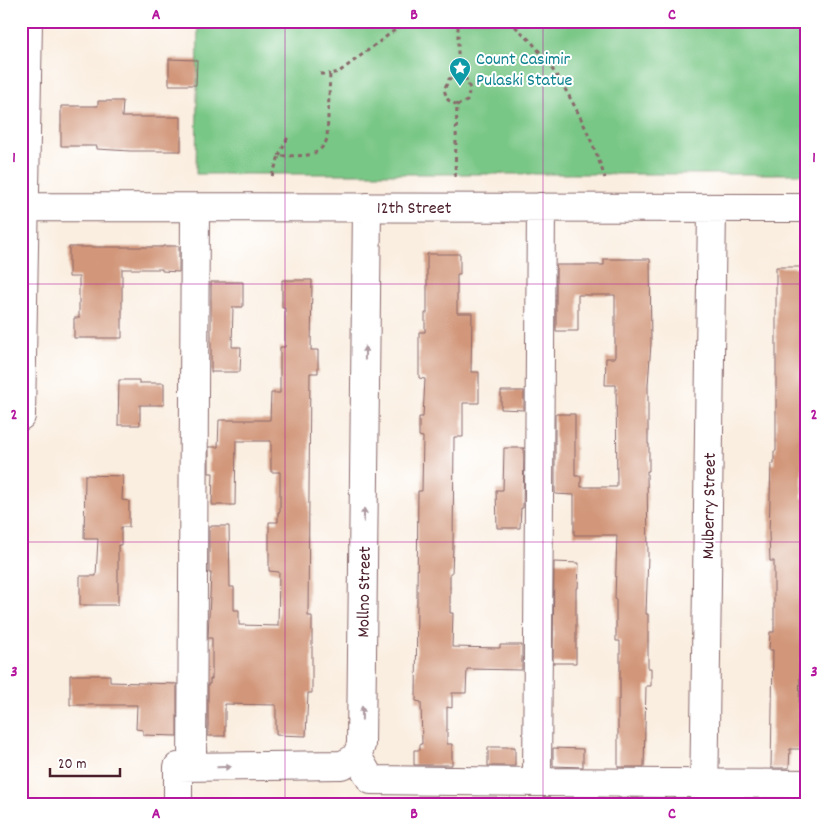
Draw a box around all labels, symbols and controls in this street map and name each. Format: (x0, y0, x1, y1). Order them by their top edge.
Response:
text: A (152, 4, 161, 27)
text: B (410, 4, 418, 27)
text: C (668, 4, 676, 27)
place label: Count Casimir Pulaski Statue (476, 48, 572, 94)
place icon: Count Casimir Pulaski Statue (448, 56, 472, 87)
text: 1 (12, 147, 16, 170)
text: 1 (812, 147, 816, 170)
street label: 12th Street (377, 197, 452, 222)
one-way arrow (361, 344, 369, 360)
text: 2 (11, 404, 18, 427)
text: 2 (811, 404, 818, 427)
street label: Mulberry Street (697, 452, 724, 560)
one-way arrow (360, 507, 368, 523)
street label: Mollno Street (352, 546, 379, 638)
text: 3 (10, 661, 18, 684)
text: 3 (810, 661, 818, 684)
one-way arrow (358, 704, 366, 720)
scale bar (50, 746, 120, 778)
text: 20 m (58, 754, 86, 776)
one-way arrow (216, 763, 232, 771)
text: A (152, 803, 161, 826)
text: B (410, 803, 418, 826)
text: C (668, 803, 676, 826)

